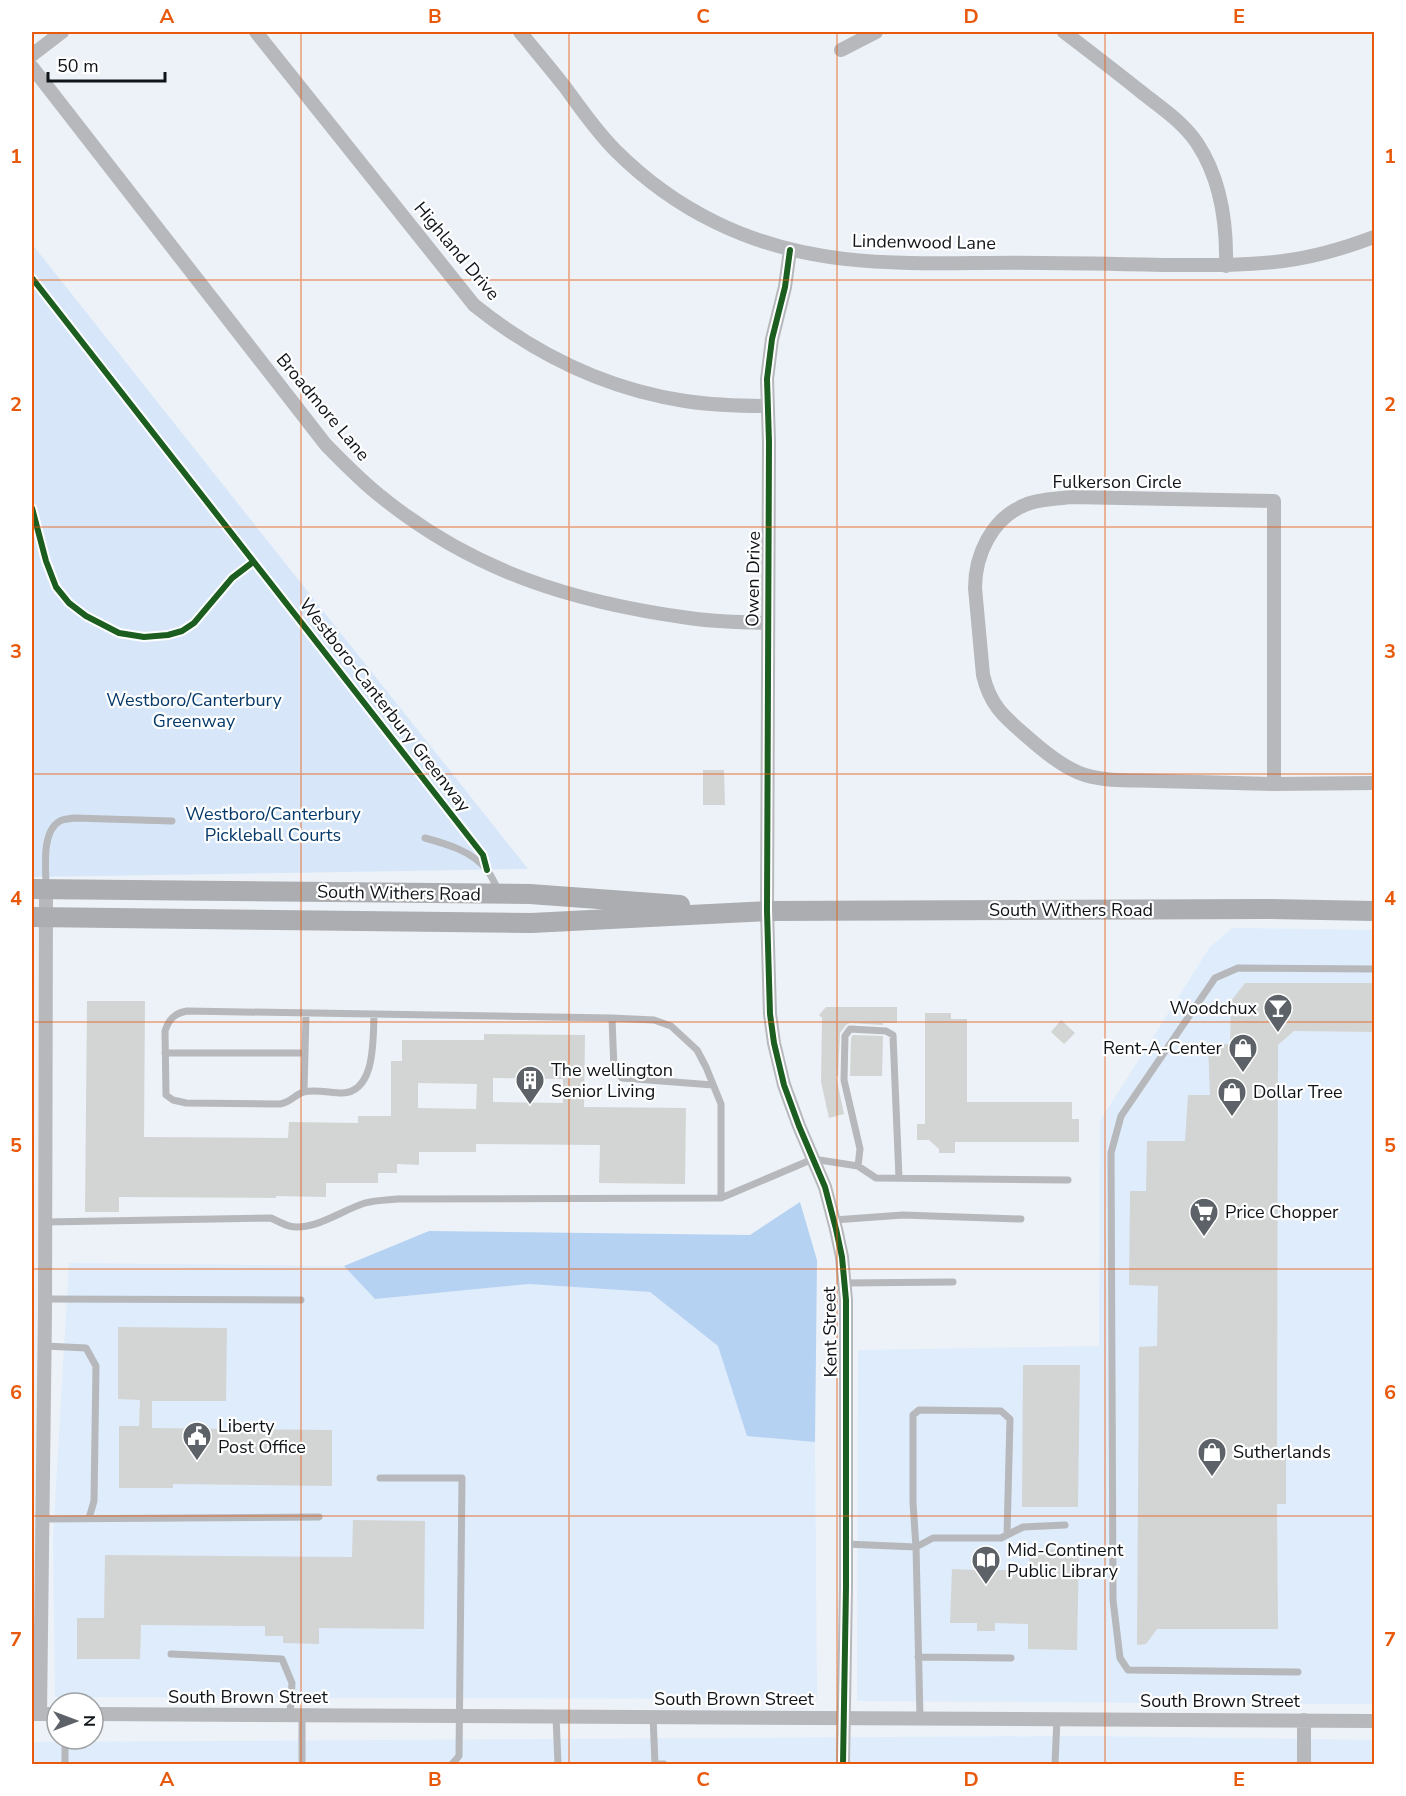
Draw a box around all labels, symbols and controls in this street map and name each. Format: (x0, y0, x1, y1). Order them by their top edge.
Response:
text: A (160, 3, 175, 30)
text: B (428, 3, 442, 30)
text: C (696, 3, 710, 30)
text: D (963, 3, 979, 30)
text: E (1233, 3, 1245, 30)
scale bar (48, 45, 165, 83)
text: 50 m (57, 54, 99, 78)
text: 1 (10, 143, 22, 170)
text: 1 (1384, 143, 1396, 170)
street label: Highland Drive (409, 197, 505, 305)
street label: Lindenwood Lane (852, 229, 996, 255)
street label: Broadmore Lane (271, 348, 375, 466)
text: 2 (10, 391, 22, 418)
text: 2 (1384, 391, 1396, 418)
street label: Fulkerson Circle (1052, 470, 1182, 494)
street label: Owen Drive (740, 531, 766, 627)
street label: Westboro-Canterbury Greenway (294, 593, 477, 818)
text: 3 (10, 638, 22, 665)
text: 3 (1384, 638, 1396, 665)
park label: Westboro/Canterbury Greenway (106, 688, 283, 733)
park label: Westboro/Canterbury Pickleball Courts (185, 802, 362, 847)
street label: South Withers Road (317, 880, 481, 906)
text: 4 (10, 885, 22, 912)
text: 4 (1384, 885, 1396, 912)
street label: South Withers Road (989, 898, 1153, 922)
bar icon: Woodchux (1262, 992, 1294, 1034)
place label: Woodchux (1170, 996, 1258, 1020)
shop icon: Rent-A-Center (1227, 1032, 1259, 1074)
place label: Rent-A-Center (1103, 1036, 1223, 1060)
place label: The wellington Senior Living (551, 1058, 673, 1103)
building icon: The wellington Senior Living (514, 1064, 546, 1106)
shop icon: Dollar Tree (1216, 1076, 1248, 1118)
place label: Dollar Tree (1253, 1080, 1343, 1104)
text: 5 (10, 1132, 22, 1159)
text: 5 (1384, 1132, 1396, 1159)
supermarket icon: Price Chopper (1188, 1196, 1220, 1238)
place label: Price Chopper (1225, 1200, 1339, 1224)
street label: Kent Street (817, 1286, 843, 1378)
text: 6 (10, 1379, 22, 1406)
text: 6 (1384, 1379, 1396, 1406)
place label: Liberty Post Office (218, 1414, 306, 1459)
public building icon: Liberty Post Office (181, 1420, 213, 1462)
shop icon: Sutherlands (1196, 1436, 1228, 1478)
place label: Sutherlands (1233, 1440, 1331, 1464)
place label: Mid-Continent Public Library (1007, 1538, 1124, 1583)
library icon: Mid-Continent Public Library (970, 1544, 1002, 1586)
text: 7 (10, 1626, 22, 1653)
text: 7 (1384, 1626, 1396, 1653)
street label: South Brown Street (168, 1685, 329, 1709)
street label: South Brown Street (654, 1687, 815, 1711)
street label: South Brown Street (1140, 1689, 1301, 1713)
north arrow (45, 1691, 105, 1751)
text: N (78, 1715, 100, 1727)
text: A (160, 1766, 175, 1793)
text: B (428, 1766, 442, 1793)
text: C (696, 1766, 710, 1793)
text: D (963, 1766, 979, 1793)
text: E (1233, 1766, 1245, 1793)

